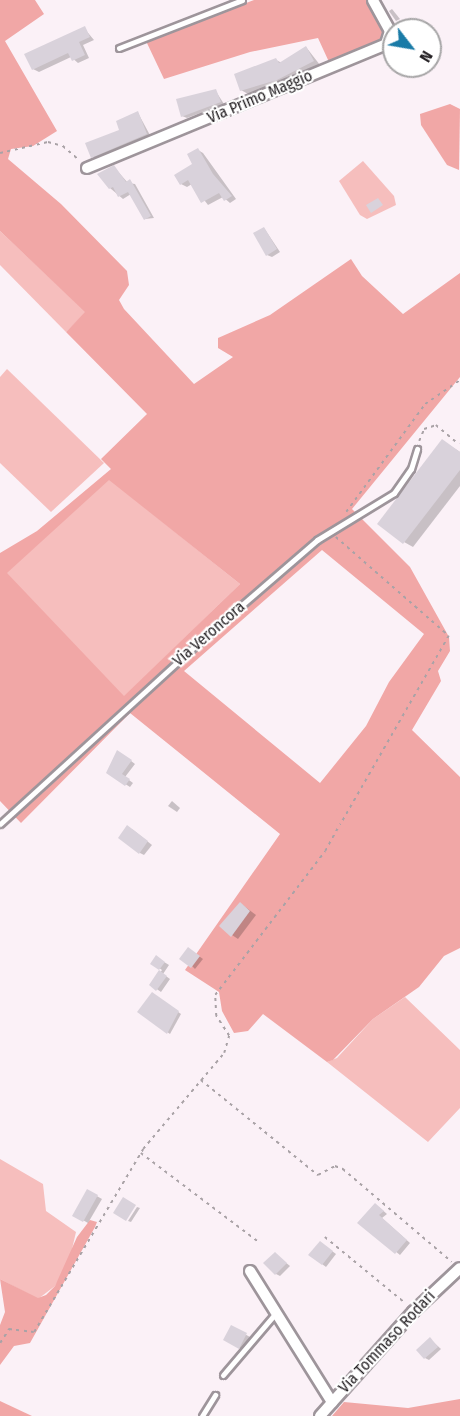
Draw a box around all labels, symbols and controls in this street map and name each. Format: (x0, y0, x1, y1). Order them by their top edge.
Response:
north arrow (382, 18, 442, 78)
text: N (416, 47, 437, 66)
street label: Via Primo Maggio (204, 66, 316, 128)
street label: Via Veroncora (169, 597, 249, 671)
street label: Via Tommaso Rodari (335, 1287, 439, 1397)

